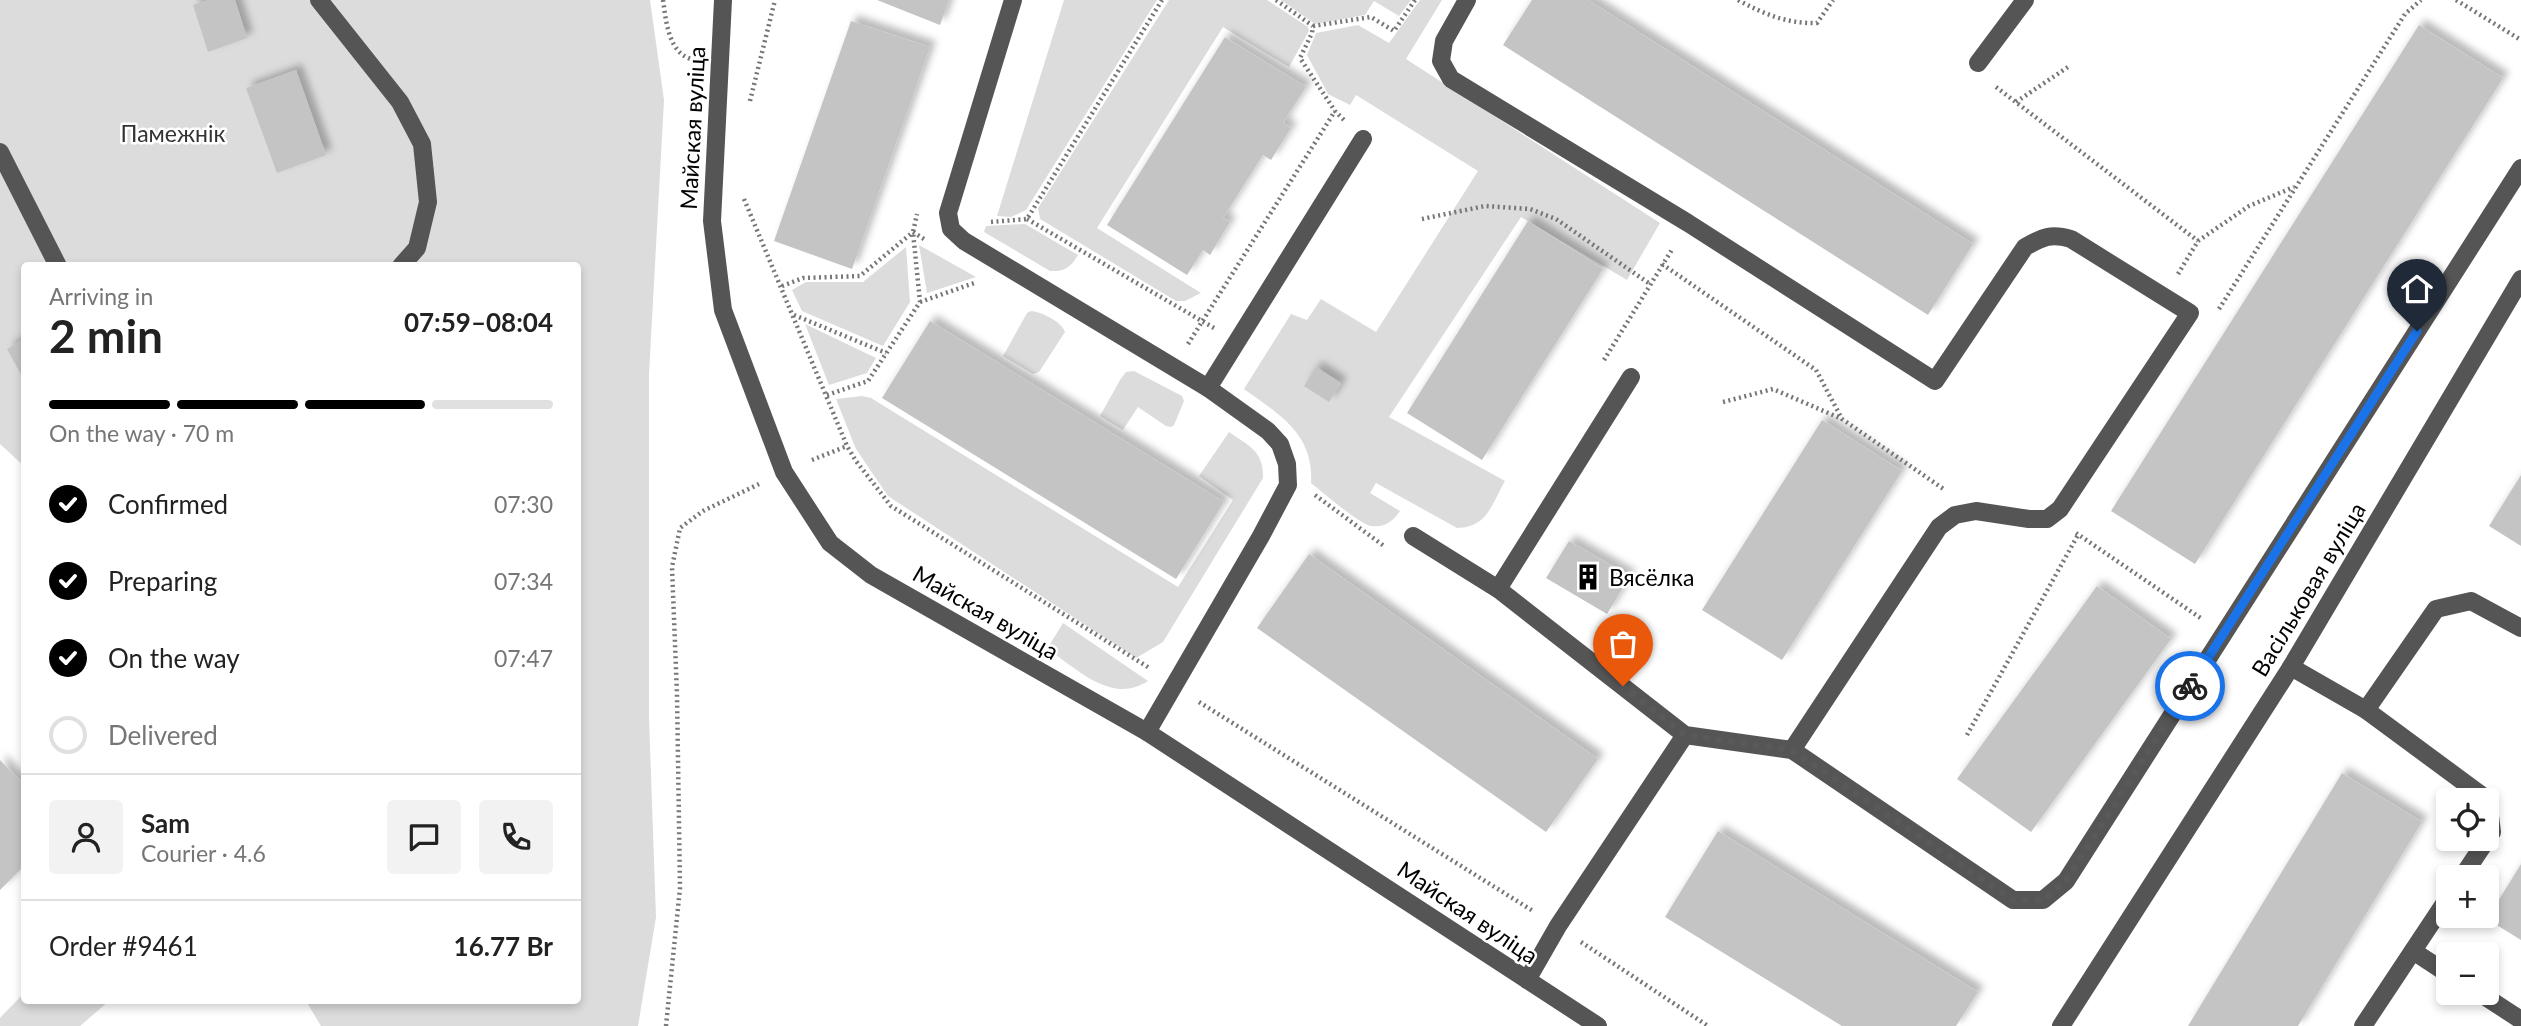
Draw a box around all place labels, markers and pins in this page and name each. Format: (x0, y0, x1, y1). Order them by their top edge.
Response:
pin (2387, 259, 2447, 331)
building icon: Вясёлка (1573, 562, 1603, 592)
place label: Вясёлка (1609, 563, 1694, 591)
pin (1593, 614, 1653, 686)

